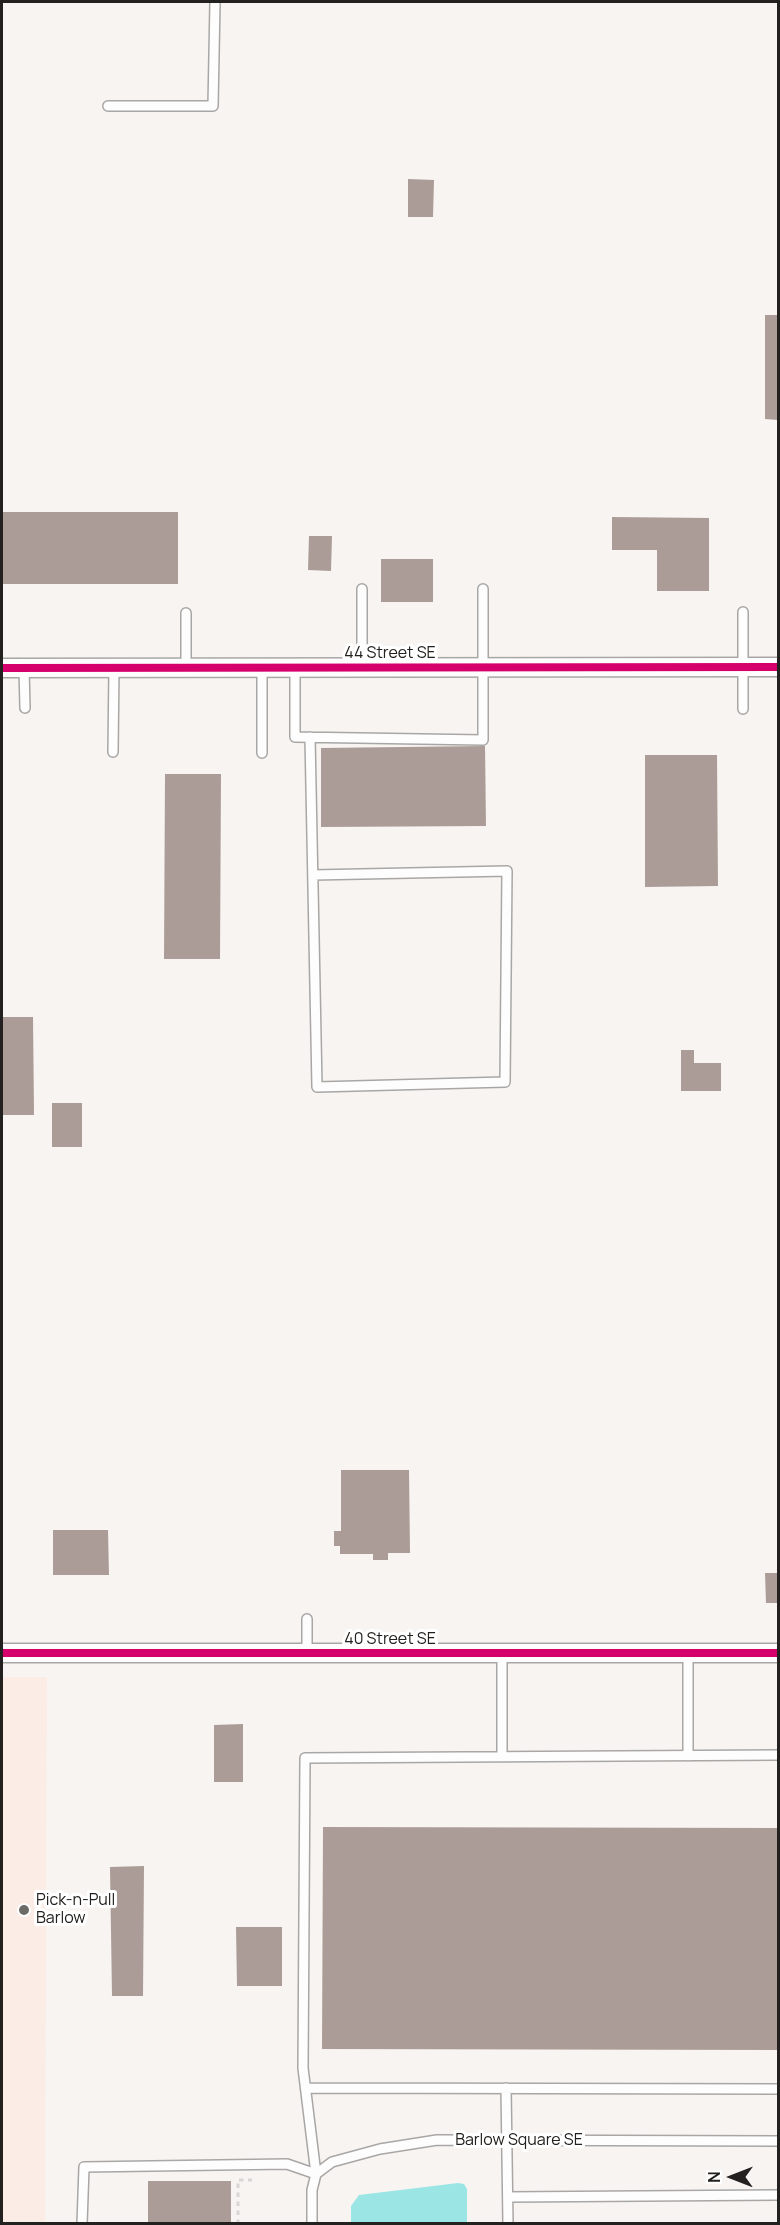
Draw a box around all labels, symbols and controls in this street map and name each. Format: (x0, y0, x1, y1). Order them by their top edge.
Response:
street label: 44 Street SE (344, 644, 436, 664)
street label: 40 Street SE (344, 1630, 436, 1650)
place label: Pick-n-Pull Barlow (36, 1891, 115, 1929)
marker: Pick-n-Pull Barlow (17, 1903, 31, 1917)
street label: Barlow Square SE (455, 2131, 583, 2151)
north arrow (702, 2147, 762, 2207)
text: N (703, 2171, 725, 2183)

